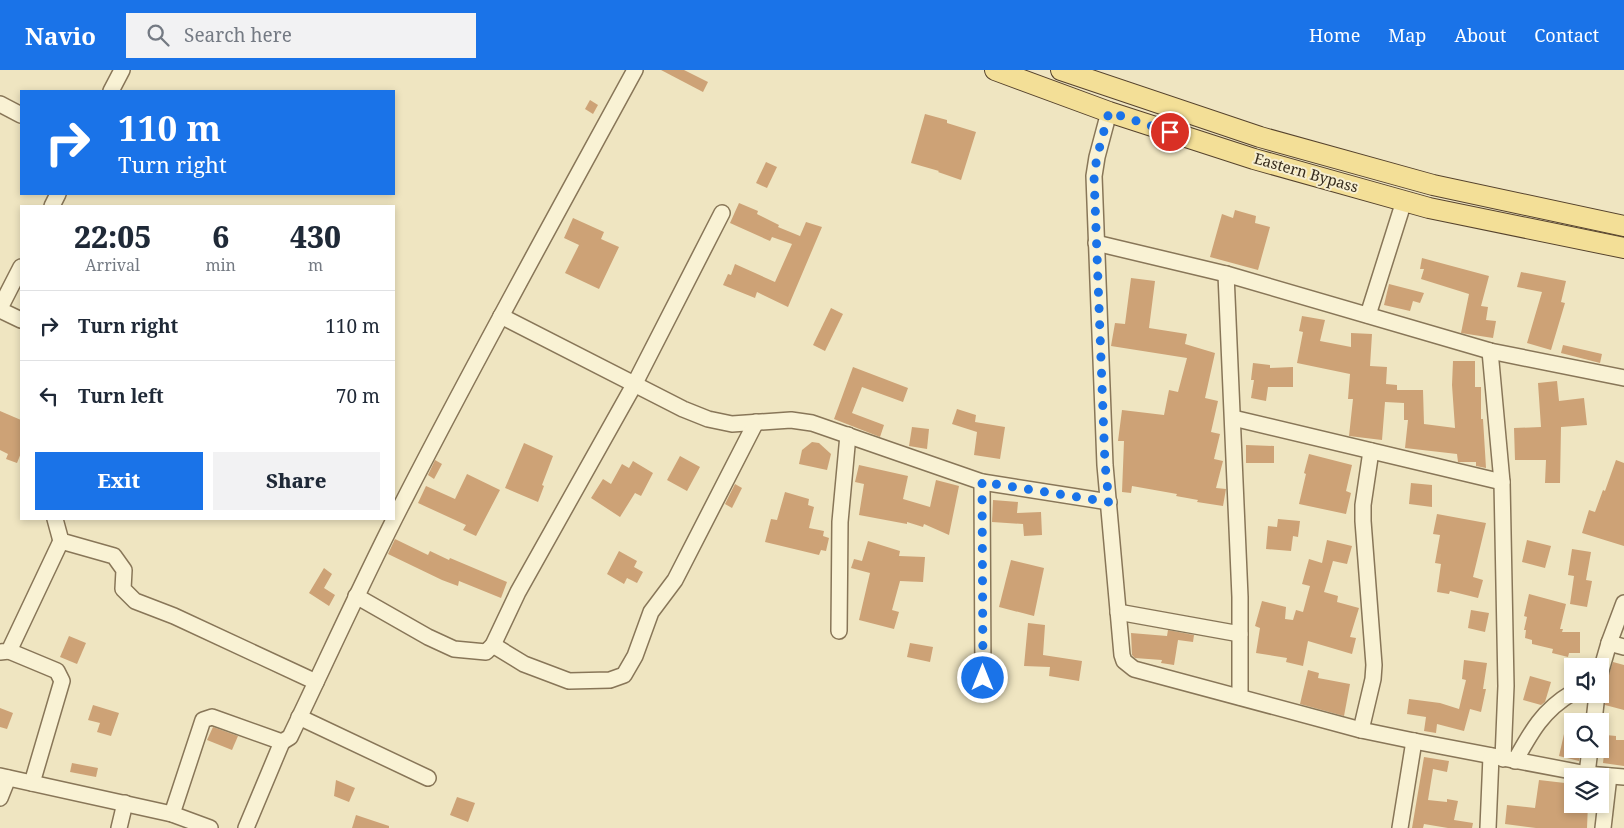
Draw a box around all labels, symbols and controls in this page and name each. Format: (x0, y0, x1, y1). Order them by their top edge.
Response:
search box (126, 13, 476, 58)
text: Navio (25, 19, 96, 52)
icon: search (144, 21, 172, 49)
text: Search here (184, 22, 292, 48)
text: Home (1309, 23, 1360, 47)
text: Map (1388, 23, 1426, 47)
text: About (1454, 23, 1506, 47)
text: Contact (1534, 23, 1599, 47)
text: 110 m (118, 104, 221, 151)
icon: right (35, 110, 100, 175)
pin (1149, 111, 1191, 153)
icon: arrive (1156, 118, 1184, 146)
street label: Eastern Bypass (1252, 148, 1361, 197)
text: Turn right (118, 149, 227, 179)
text: 22:05 (74, 216, 151, 257)
text: 6 (212, 216, 229, 257)
text: 430 (290, 216, 341, 257)
text: Arrival (85, 254, 140, 276)
text: min (205, 254, 236, 276)
text: m (308, 254, 323, 276)
icon: right (35, 312, 63, 340)
text: Turn right (78, 313, 178, 339)
text: 110 m (325, 313, 380, 339)
icon: left (35, 382, 63, 410)
text: Turn left (78, 383, 164, 409)
text: 70 m (336, 383, 380, 409)
button: Exit (35, 452, 203, 510)
button: Share (213, 452, 380, 510)
position arrow (956, 651, 1008, 703)
map controls (1564, 658, 1609, 813)
button: sound (1564, 658, 1609, 703)
button: search (1564, 713, 1609, 758)
button: layers (1564, 768, 1609, 813)

